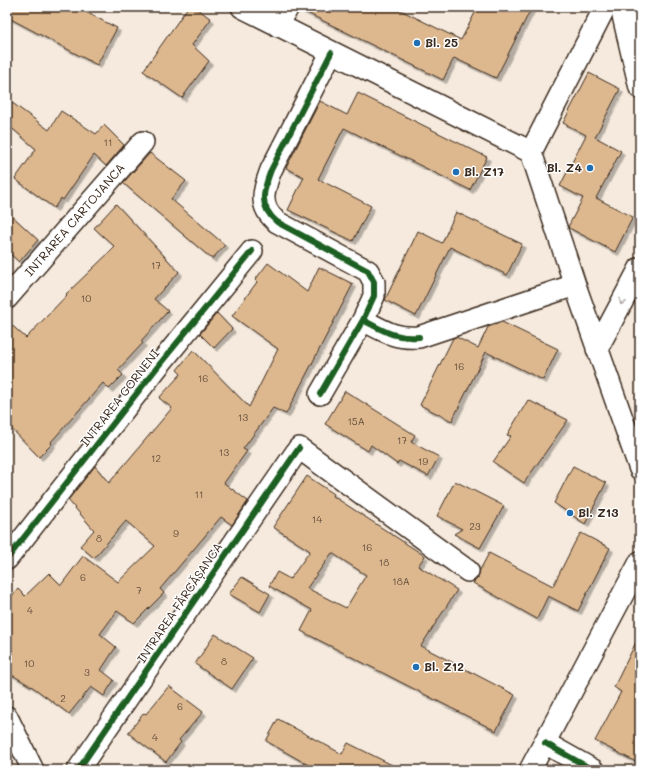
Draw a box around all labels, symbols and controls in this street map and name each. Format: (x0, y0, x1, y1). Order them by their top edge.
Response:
place label: Bl. 25 (425, 34, 458, 50)
marker: Bl. 25 (412, 38, 422, 48)
house number: 11 (104, 135, 112, 149)
street label: INTRAREA CARTOJANCA (21, 159, 128, 279)
place label: Bl. Z4 (547, 159, 582, 175)
place label: Bl. Z17 (464, 163, 504, 179)
marker: Bl. Z4 (585, 163, 595, 173)
marker: Bl. Z17 (451, 167, 461, 177)
house number: 17 (151, 258, 161, 272)
house number: 10 (81, 291, 91, 305)
one-way arrow (619, 298, 627, 305)
street label: INTRAREA GORNENI (76, 345, 162, 449)
house number: 16 (454, 359, 464, 373)
house number: 16 (198, 371, 208, 385)
house number: 13 (238, 410, 248, 424)
house number: 15A (347, 414, 365, 428)
house number: 17 (397, 433, 407, 447)
house number: 13 (219, 445, 229, 459)
house number: 12 (151, 451, 161, 465)
house number: 19 (418, 454, 428, 468)
house number: 11 (195, 487, 203, 501)
place label: Bl. Z13 (578, 504, 618, 520)
marker: Bl. Z13 (565, 508, 575, 518)
house number: 14 (312, 512, 322, 526)
house number: 23 (469, 519, 481, 533)
house number: 9 (173, 526, 179, 540)
house number: 8 (96, 531, 102, 545)
street label: INTRAREA FĂRCĂȘANCA (133, 539, 226, 666)
house number: 16 (362, 540, 372, 554)
house number: 18 (379, 555, 389, 569)
house number: 6 (80, 570, 86, 584)
house number: 18A (392, 574, 410, 588)
house number: 7 (136, 583, 142, 597)
house number: 4 (27, 603, 33, 617)
house number: 8 (221, 654, 227, 668)
house number: 10 (24, 656, 34, 670)
place label: Bl. Z12 (424, 658, 464, 674)
marker: Bl. Z12 (411, 662, 421, 672)
house number: 3 (84, 665, 90, 679)
house number: 2 (60, 691, 66, 705)
house number: 6 (177, 699, 183, 713)
house number: 4 (152, 730, 158, 744)

